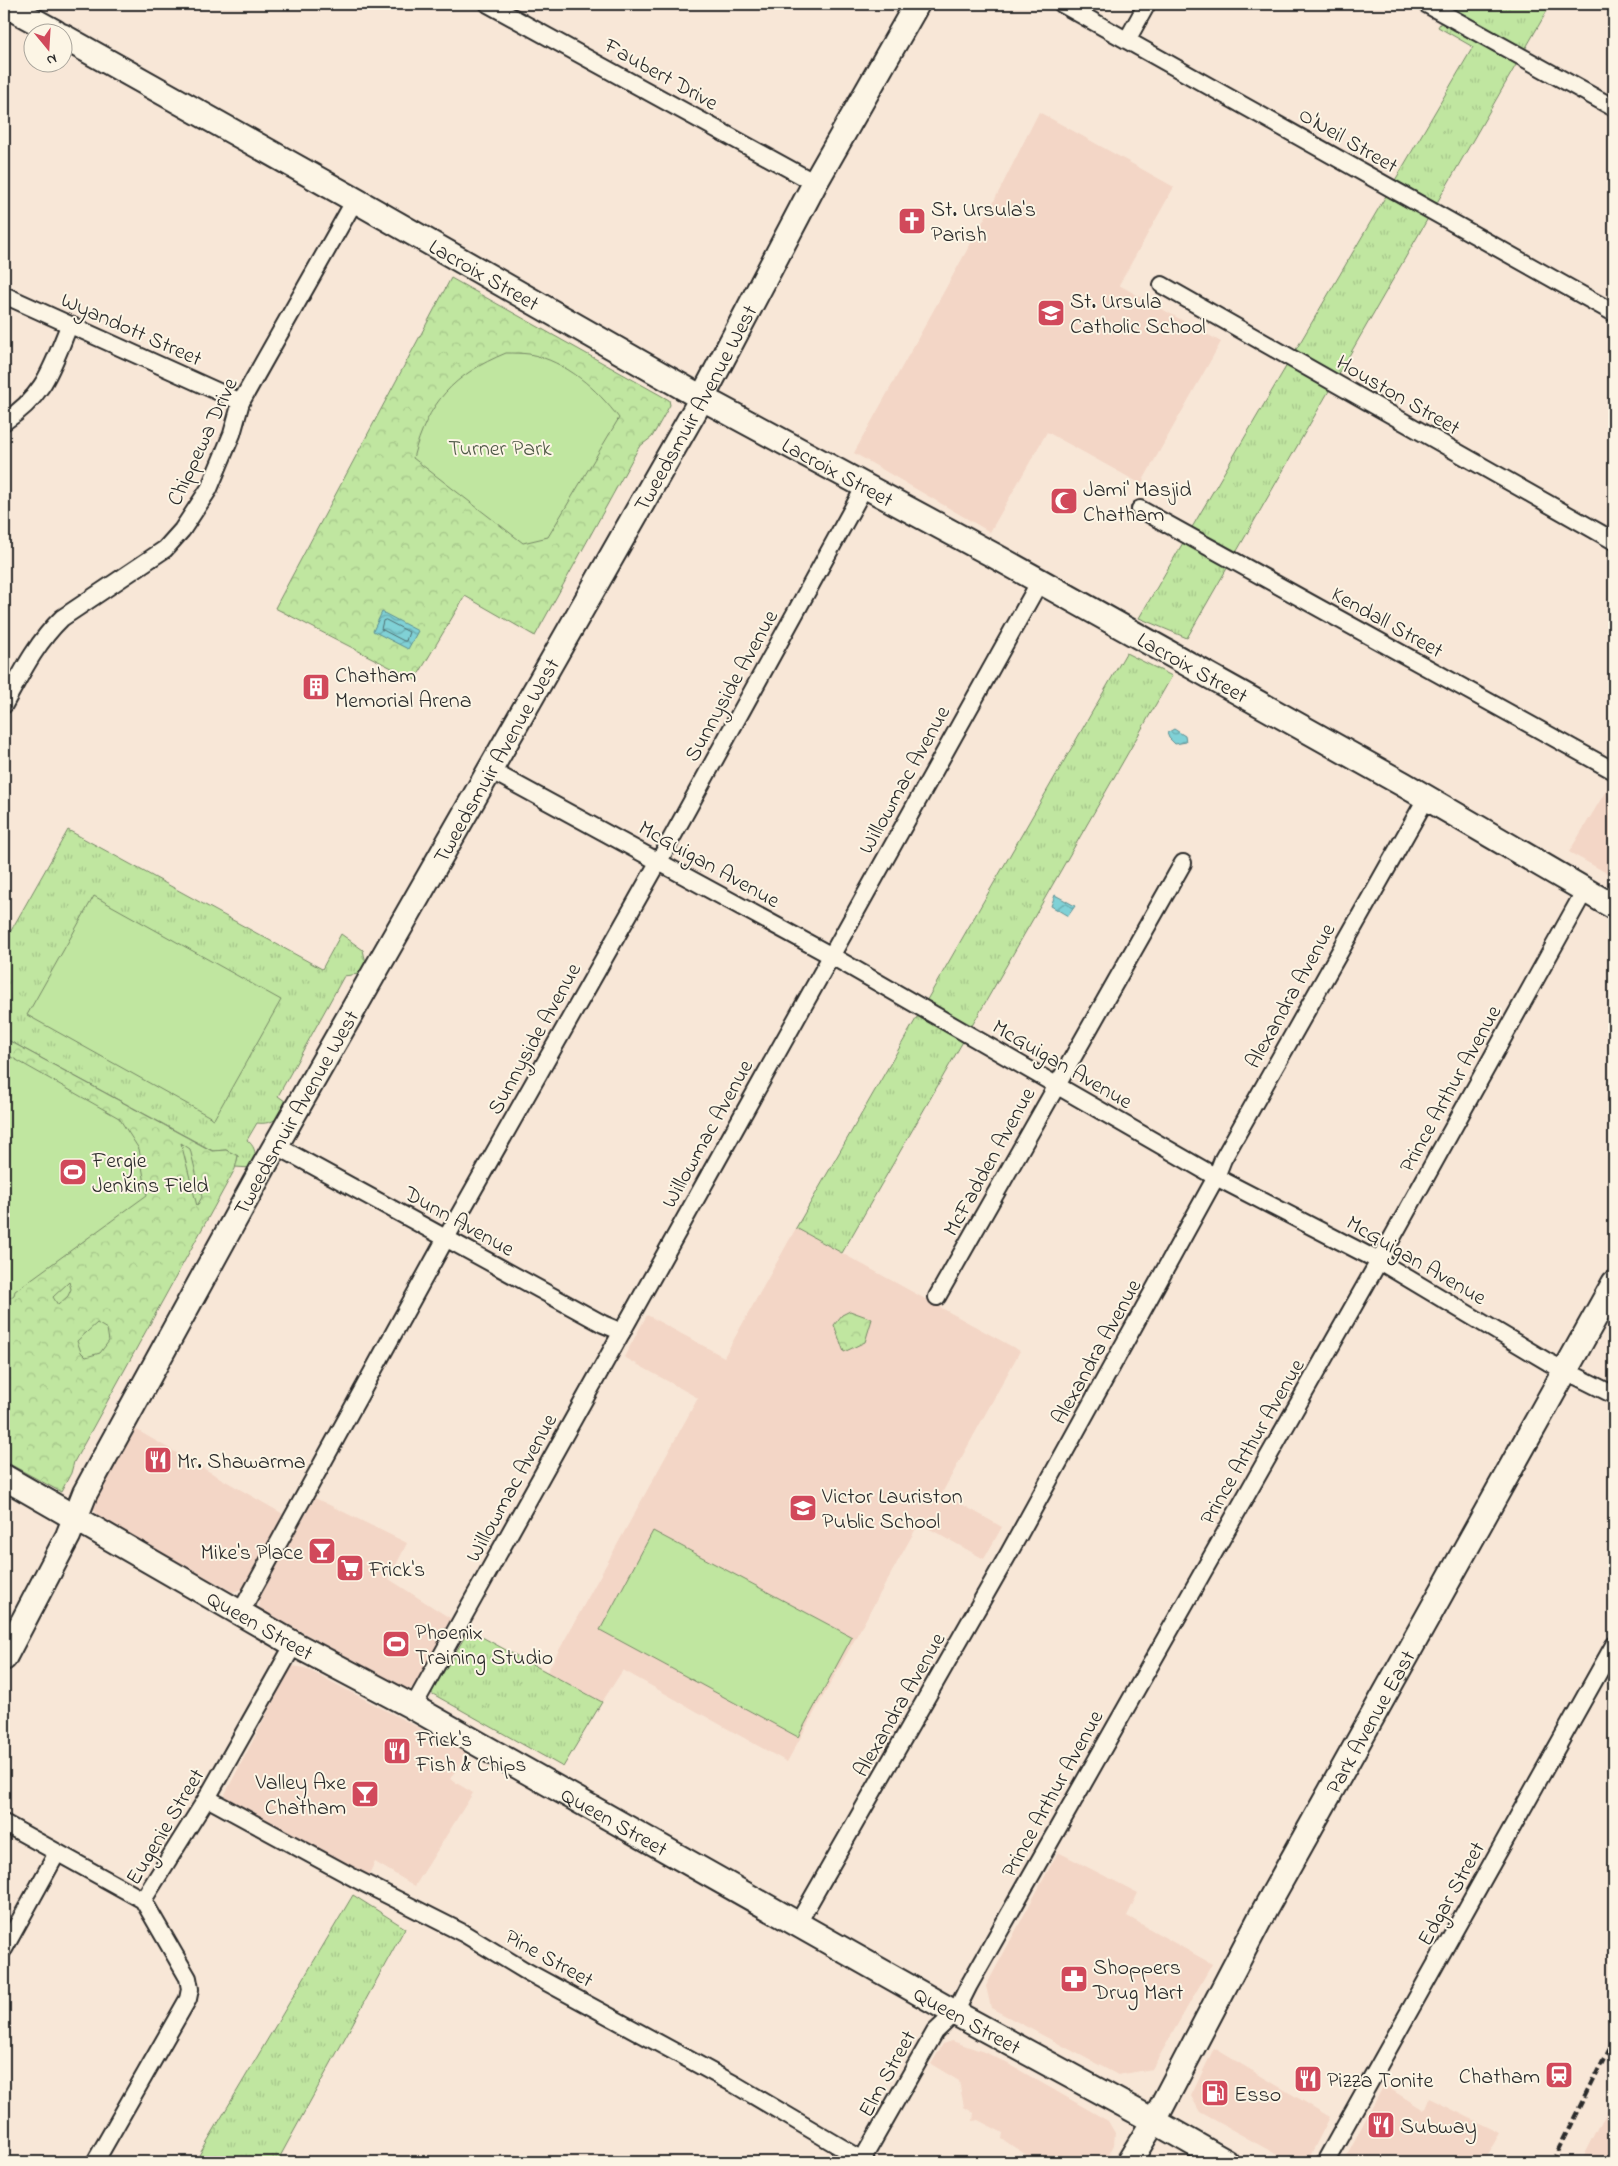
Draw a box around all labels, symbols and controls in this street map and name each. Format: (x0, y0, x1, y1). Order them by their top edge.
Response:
north arrow (22, 22, 72, 72)
street label: Faubert Drive (597, 31, 723, 120)
text: N (44, 47, 59, 70)
street label: O'Neil Street (1292, 100, 1404, 183)
place label: St. Ursula's Parish (931, 195, 1036, 252)
church icon: St. Ursula's Parish (897, 206, 927, 236)
street label: Lacroix Street (422, 232, 545, 321)
street label: Wyandott Street (55, 285, 207, 377)
place label: St. Ursula Catholic School (1070, 287, 1206, 344)
school or university icon: St. Ursula Catholic School (1036, 298, 1066, 328)
street label: Tweedsmuir Avenue West (627, 299, 767, 518)
street label: Houston Street (1330, 348, 1466, 445)
street label: Chippewa Drive (160, 373, 247, 512)
street label: Lacroix Street (775, 431, 899, 518)
park label: Turner Park (448, 434, 552, 466)
place label: Jami' Masjid Chatham (1083, 475, 1192, 532)
mosque icon: Jami' Masjid Chatham (1049, 486, 1079, 516)
street label: Kendall Street (1325, 580, 1449, 668)
street label: Sunnyside Avenue (678, 605, 789, 769)
street label: Lacroix Street (1130, 625, 1254, 714)
street label: Tweedsmuir Avenue West (427, 653, 570, 870)
place label: Chatham Memorial Arena (335, 661, 472, 718)
building icon: Chatham Memorial Arena (301, 672, 331, 702)
street label: Willowmac Avenue (852, 700, 960, 861)
street label: McGuigan Avenue (632, 813, 785, 919)
street label: Alexandra Avenue (1238, 918, 1345, 1075)
street label: Sunnyside Avenue (481, 958, 592, 1122)
street label: Prince Arthur Avenue (1392, 1000, 1511, 1179)
street label: Tweedsmuir Avenue West (227, 1004, 369, 1222)
street label: McGuigan Avenue (985, 1012, 1138, 1120)
street label: Willowmac Avenue (655, 1054, 763, 1215)
street label: McFadden Avenue (936, 1082, 1045, 1243)
place label: Fergie Jenkins Field (91, 1146, 209, 1203)
sports icon: Fergie Jenkins Field (58, 1157, 88, 1187)
street label: Dunn Avenue (397, 1179, 520, 1266)
street label: McGuigan Avenue (1339, 1208, 1492, 1316)
street label: Alexandra Avenue (1044, 1274, 1151, 1431)
street label: Prince Arthur Avenue (1193, 1353, 1314, 1531)
street label: Willowmac Avenue (459, 1408, 567, 1569)
restaurant icon: Mr. Shawarma (143, 1445, 173, 1475)
place label: Mr. Shawarma (177, 1447, 306, 1479)
place label: Victor Lauriston Public School (821, 1482, 963, 1539)
school or university icon: Victor Lauriston Public School (788, 1493, 818, 1523)
bar icon: Mike's Place (307, 1536, 337, 1566)
place label: Mike's Place (201, 1538, 303, 1570)
supermarket icon: Frick's (335, 1553, 365, 1583)
place label: Frick's (368, 1555, 425, 1587)
street label: Queen Street (200, 1584, 319, 1671)
place label: Phoenix Training Studio (415, 1618, 553, 1676)
street label: Alexandra Avenue (846, 1627, 955, 1784)
sports icon: Phoenix Training Studio (381, 1629, 411, 1659)
street label: Park Avenue East (1319, 1645, 1425, 1801)
street label: Prince Arthur Avenue (994, 1705, 1113, 1884)
place label: Frick's Fish & Chips (415, 1725, 527, 1782)
restaurant icon: Frick's Fish & Chips (382, 1736, 412, 1766)
street label: Eugenie Street (119, 1763, 215, 1893)
place label: Valley Axe Chatham (255, 1768, 346, 1825)
bar icon: Valley Axe Chatham (350, 1779, 380, 1809)
street label: Queen Street (554, 1781, 673, 1867)
street label: Edgar Street (1411, 1836, 1496, 1953)
street label: Pine Street (498, 1922, 599, 1997)
place label: Shoppers Drug Mart (1092, 1953, 1184, 2011)
pharmacy icon: Shoppers Drug Mart (1059, 1964, 1089, 1994)
street label: Queen Street (907, 1980, 1026, 2065)
street label: Elm Street (852, 2025, 926, 2124)
station icon: Chatham (1544, 2060, 1574, 2090)
place label: Chatham (1459, 2062, 1540, 2094)
restaurant icon: Pizza Tonite (1293, 2064, 1323, 2094)
place label: Pizza Tonite (1327, 2066, 1434, 2098)
fuel station icon: Esso (1200, 2078, 1230, 2108)
place label: Esso (1234, 2080, 1281, 2112)
restaurant icon: Subway (1366, 2110, 1396, 2140)
place label: Subway (1400, 2112, 1477, 2145)

